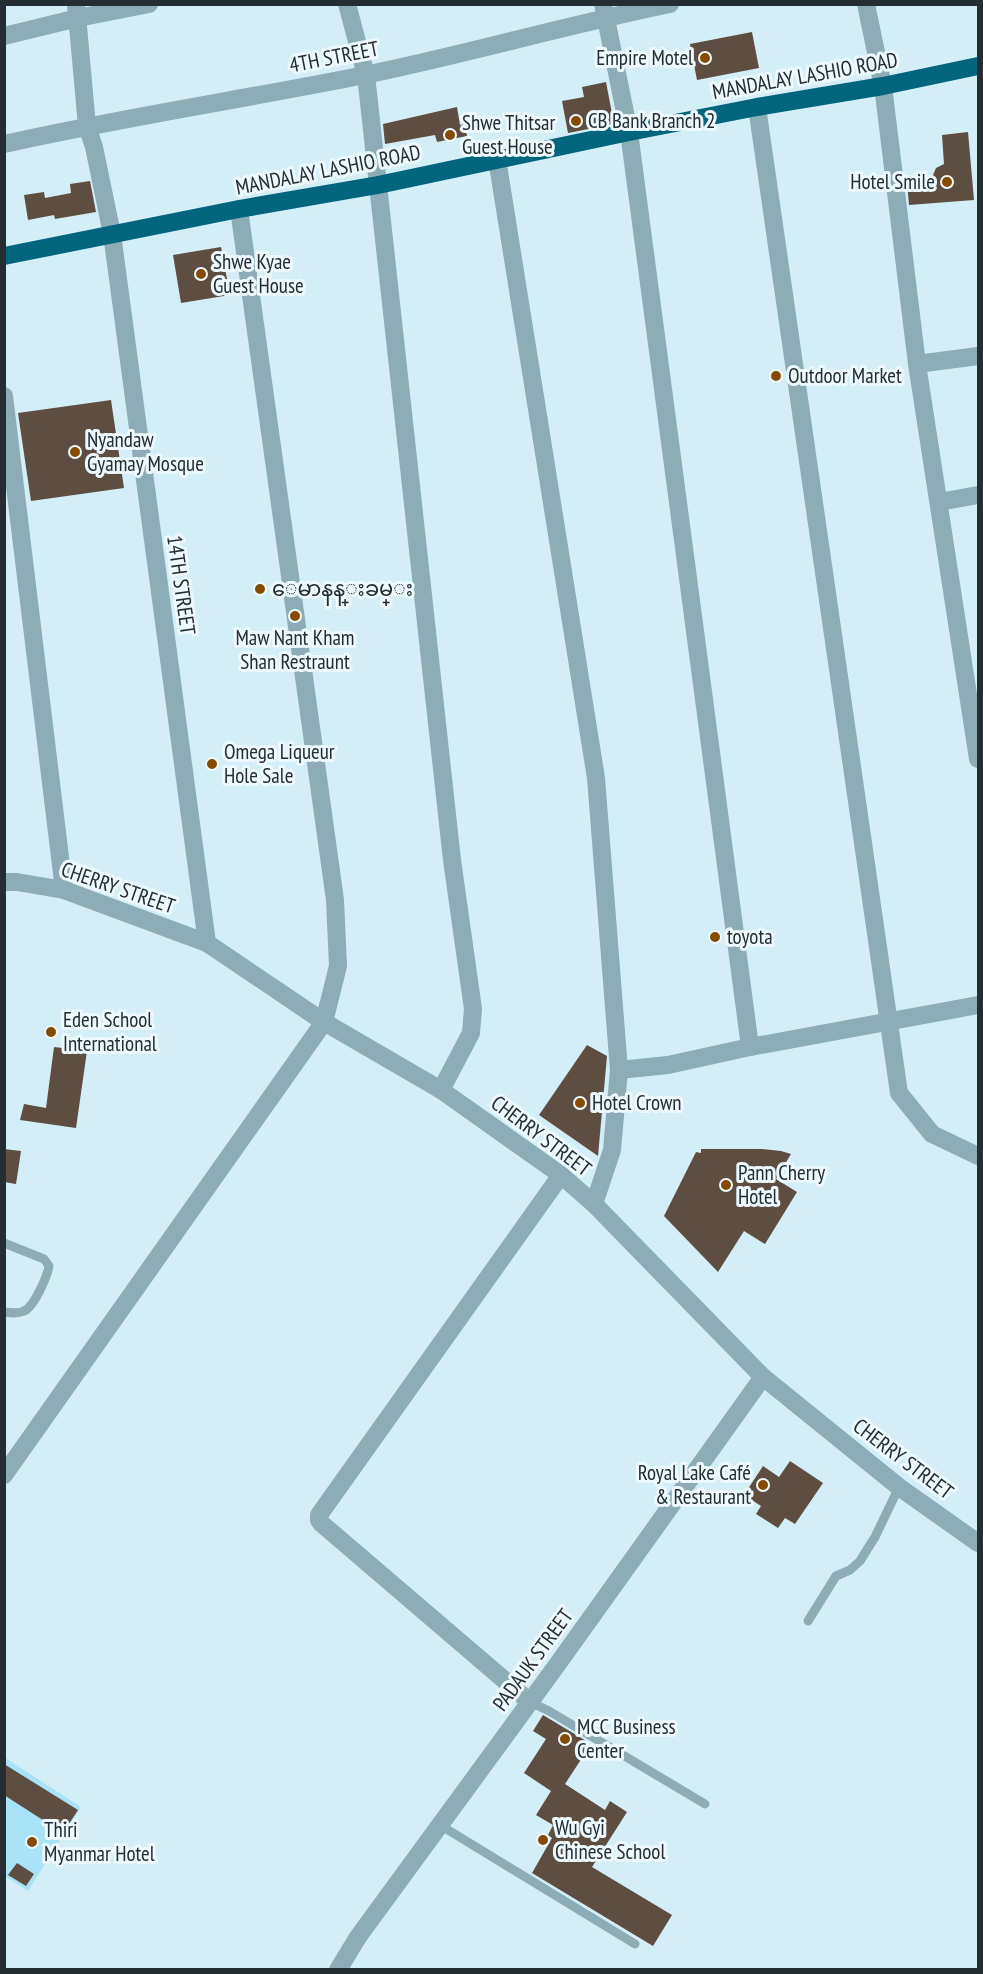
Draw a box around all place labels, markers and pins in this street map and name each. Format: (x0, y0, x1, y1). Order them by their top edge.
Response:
place label: Empire Motel (596, 44, 693, 71)
marker: Empire Motel (698, 51, 712, 65)
place label: CB Bank Branch 2 (588, 107, 715, 134)
place label: Shwe Thitsar Guest House (462, 109, 555, 160)
marker: CB Bank Branch 2 (569, 114, 583, 128)
marker: Shwe Thitsar Guest House (443, 128, 457, 142)
place label: Hotel Smile (850, 168, 935, 195)
marker: Hotel Smile (940, 175, 954, 189)
place label: Shwe Kyae Guest House (213, 248, 304, 299)
marker: Shwe Kyae Guest House (194, 267, 208, 281)
place label: Outdoor Market (788, 362, 902, 389)
marker: Outdoor Market (769, 369, 783, 383)
place label: Nyandaw Gyamay Mosque (87, 426, 204, 477)
marker: Nyandaw Gyamay Mosque (68, 445, 82, 459)
place label: ေမာနန္းခမ္း (272, 575, 413, 606)
marker: ေမာနန္းခမ္း (253, 582, 267, 596)
marker: Maw Nant Kham Shan Restraunt (288, 609, 302, 623)
place label: Maw Nant Kham Shan Restraunt (235, 624, 355, 675)
place label: Omega Liqueur Hole Sale (224, 738, 335, 789)
marker: Omega Liqueur Hole Sale (205, 757, 219, 771)
place label: toyota (727, 923, 773, 950)
marker: toyota (708, 930, 722, 944)
place label: Eden School International (63, 1006, 157, 1057)
marker: Eden School International (44, 1025, 58, 1039)
place label: Hotel Crown (592, 1089, 682, 1116)
marker: Hotel Crown (573, 1096, 587, 1110)
place label: Pann Cherry Hotel (738, 1159, 825, 1210)
marker: Pann Cherry Hotel (719, 1178, 733, 1192)
place label: Royal Lake Café & Restaurant (638, 1459, 751, 1510)
marker: Royal Lake Café & Restaurant (756, 1478, 770, 1492)
place label: MCC Business Center (577, 1713, 676, 1764)
marker: MCC Business Center (558, 1732, 572, 1746)
place label: Wu Gyi Chinese School (555, 1814, 665, 1865)
place label: Thiri Myanmar Hotel (44, 1816, 155, 1867)
marker: Wu Gyi Chinese School (536, 1833, 550, 1847)
marker: Thiri Myanmar Hotel (25, 1835, 39, 1849)

